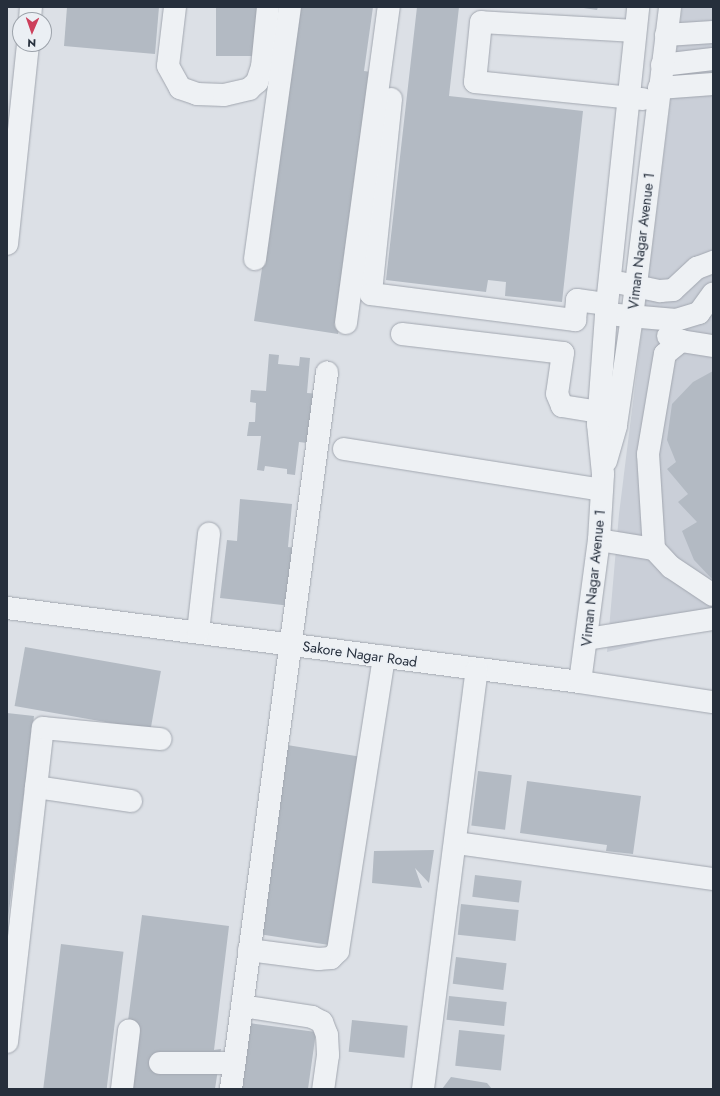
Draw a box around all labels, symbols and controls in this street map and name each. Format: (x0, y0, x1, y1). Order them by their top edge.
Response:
north arrow (12, 12, 52, 52)
text: N (27, 35, 36, 51)
street label: Viman Nagar Avenue 1 (624, 172, 658, 310)
street label: Viman Nagar Avenue 1 (577, 509, 609, 647)
street label: Sakore Nagar Road (302, 638, 418, 670)

